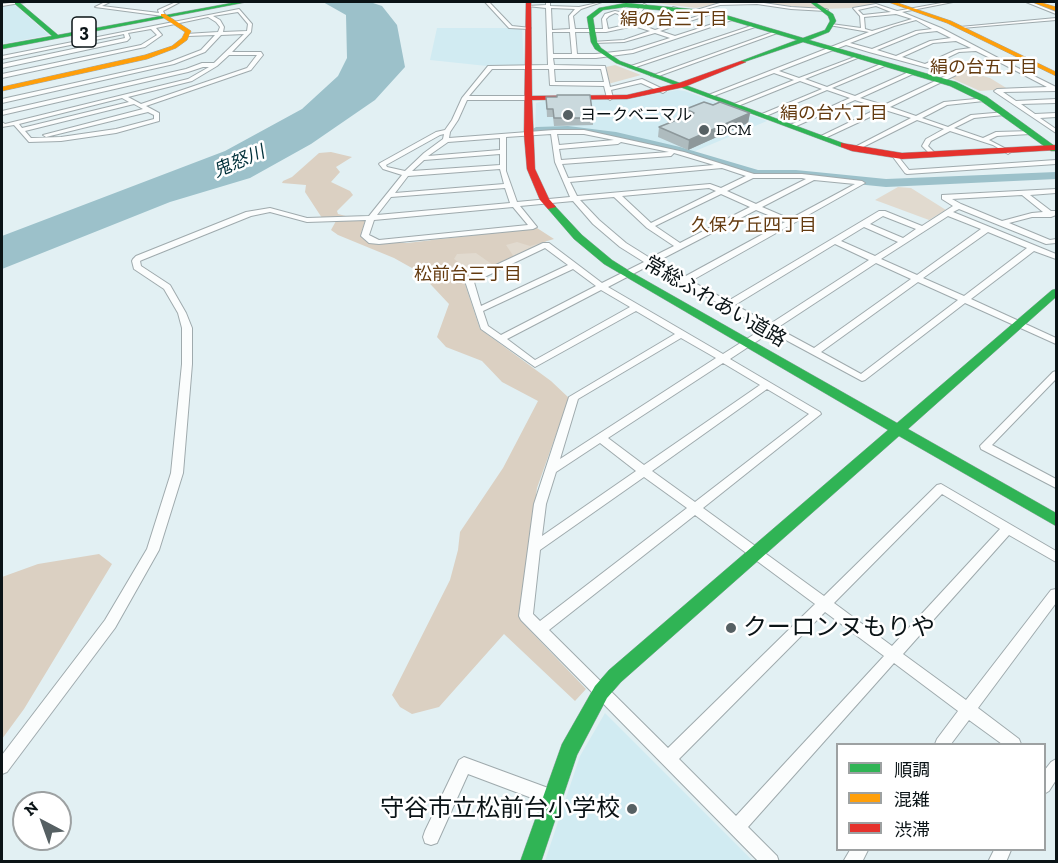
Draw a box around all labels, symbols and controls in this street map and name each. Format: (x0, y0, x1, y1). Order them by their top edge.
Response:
district label: 絹の台三丁目 (620, 9, 728, 31)
road number: 3 (72, 17, 96, 47)
district label: 絹の台五丁目 (930, 57, 1038, 79)
district label: 絹の台六丁目 (780, 103, 888, 125)
place label: ヨークベニマル (580, 105, 692, 125)
marker: ヨークベニマル (561, 108, 575, 122)
place label: DCM (716, 120, 752, 140)
marker: DCM (697, 123, 711, 137)
water label: 鬼怒川 (210, 142, 268, 182)
district label: 久保ケ丘四丁目 (691, 215, 817, 237)
street label: 常総ふれあい道路 (640, 252, 790, 352)
district label: 松前台三丁目 (414, 264, 522, 286)
place label: クーロンヌもりや (743, 614, 935, 642)
marker: クーロンヌもりや (724, 621, 738, 635)
legend (836, 743, 1046, 851)
text: 順調 (894, 759, 930, 781)
text: 混雑 (894, 789, 930, 811)
north arrow (12, 791, 72, 851)
place label: 守谷市立松前台小学校 (380, 795, 620, 823)
text: N (20, 797, 42, 820)
marker: 守谷市立松前台小学校 (625, 802, 639, 816)
text: 渋滞 (894, 819, 930, 841)

